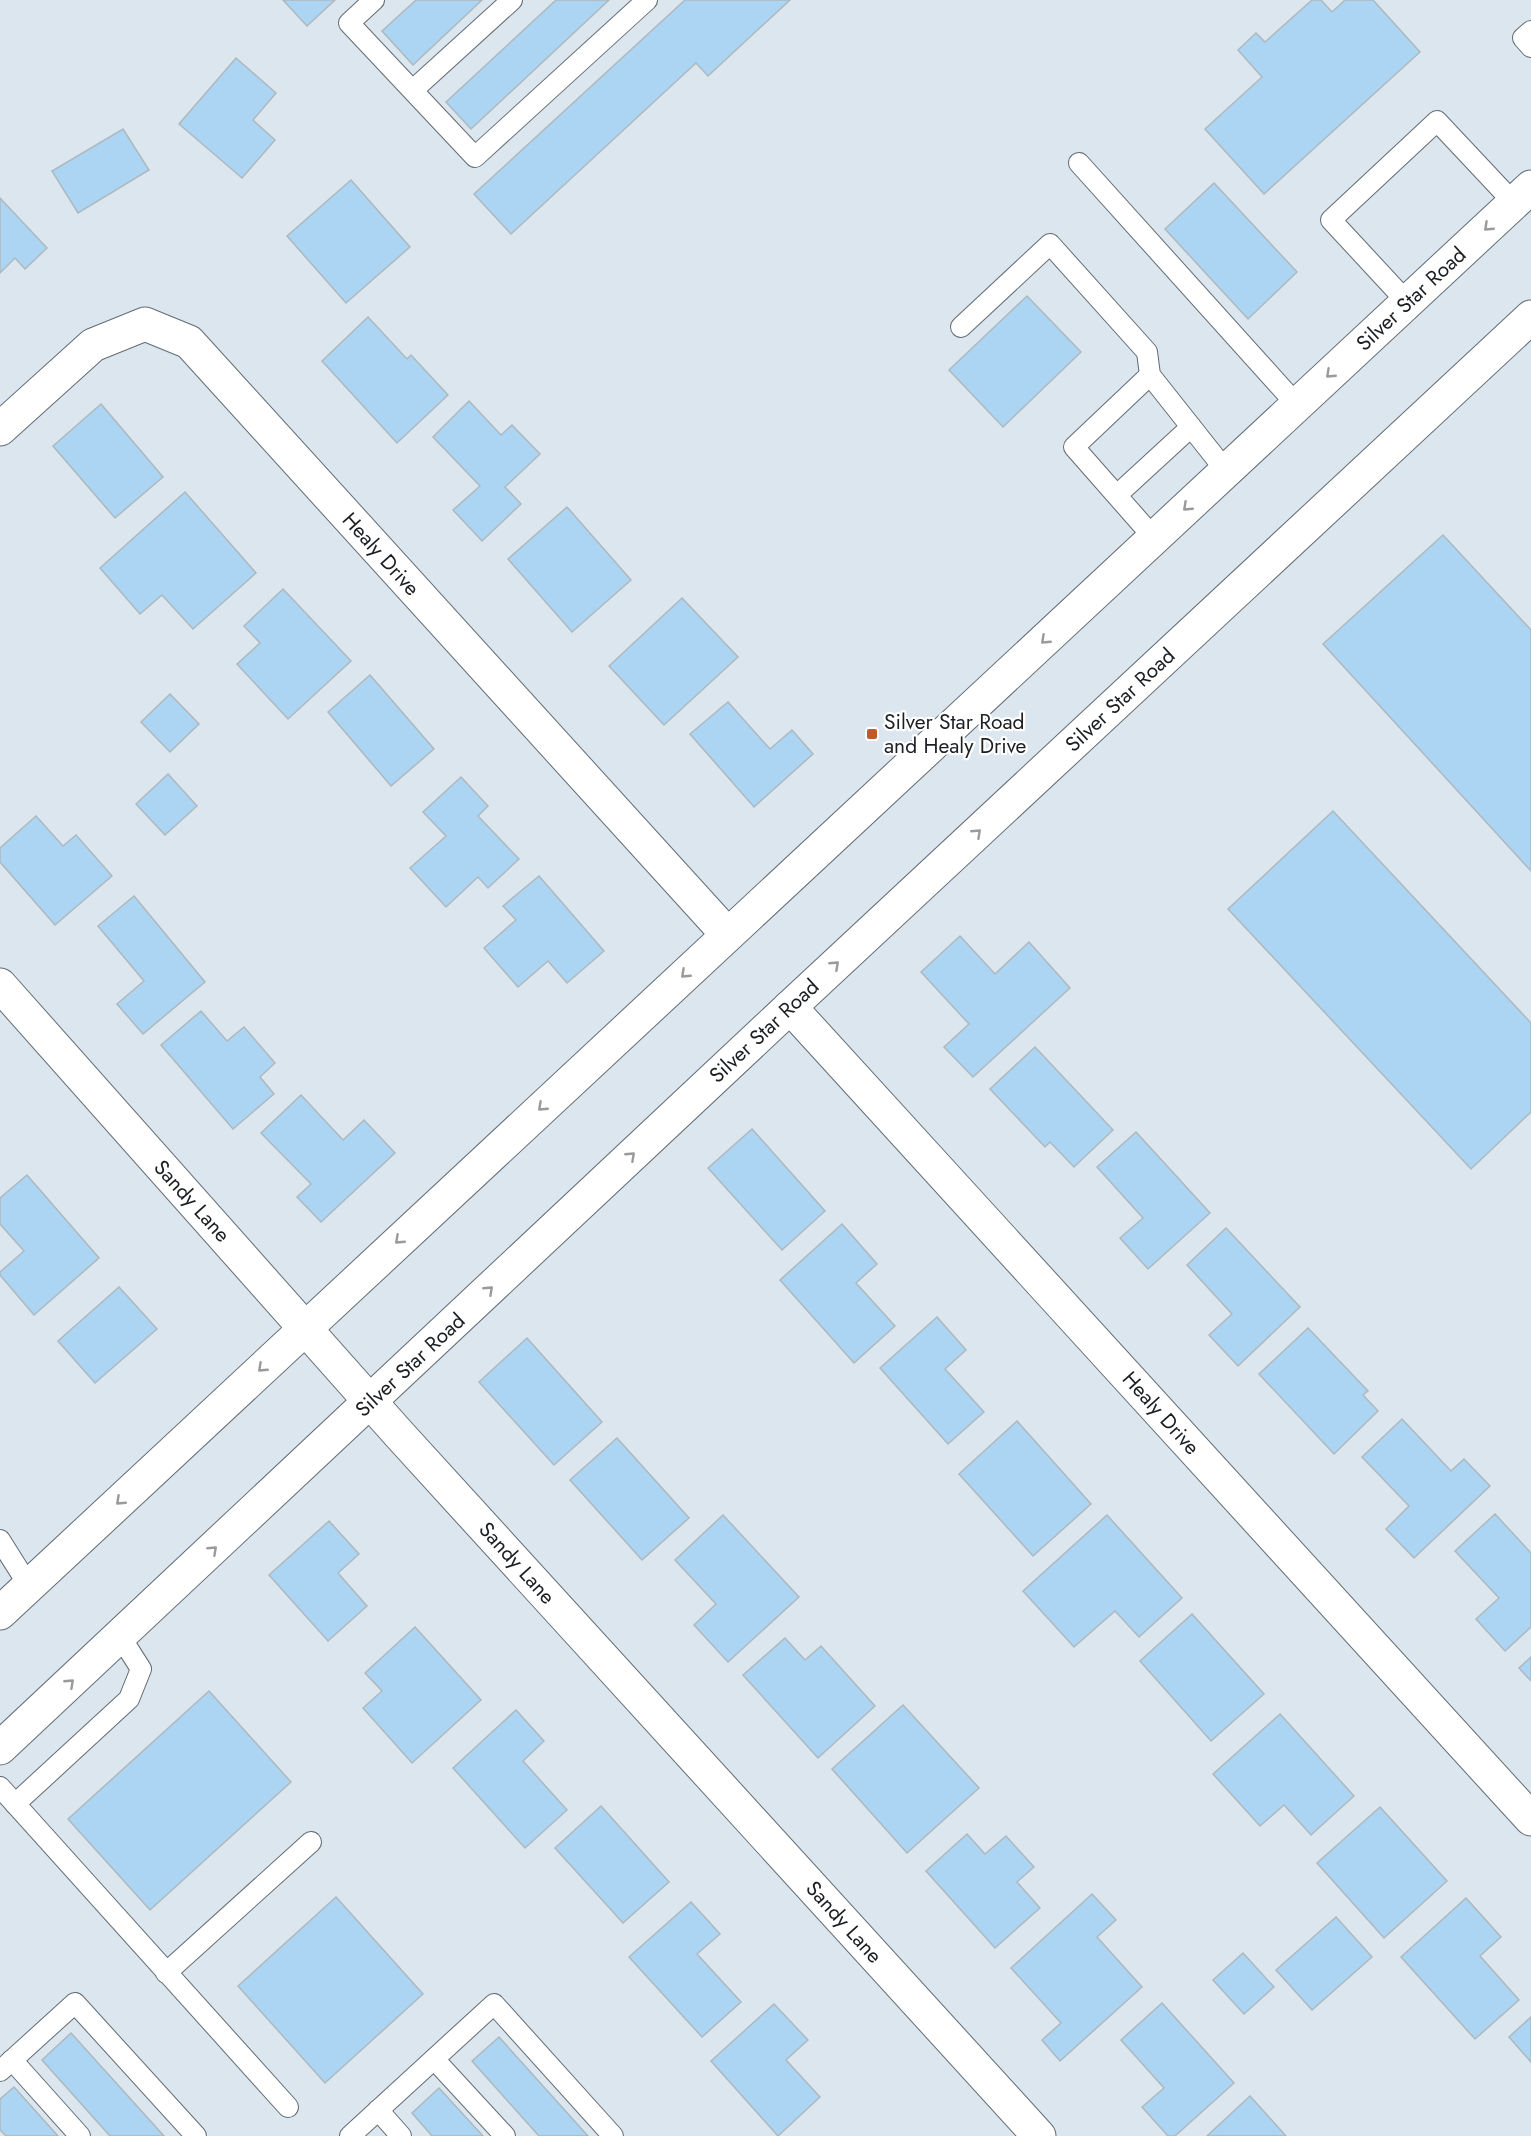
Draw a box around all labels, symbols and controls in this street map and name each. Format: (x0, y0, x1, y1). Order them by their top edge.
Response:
one-way arrow (1485, 220, 1495, 231)
street label: Silver Star Road (1349, 240, 1473, 358)
one-way arrow (1326, 367, 1337, 378)
one-way arrow (1184, 500, 1194, 511)
street label: Healy Drive (335, 506, 427, 602)
one-way arrow (1041, 633, 1051, 644)
street label: Silver Star Road (1058, 641, 1182, 759)
place label: Silver Star Road and Healy Drive (884, 707, 1027, 761)
marker: Silver Star Road and Healy Drive (865, 727, 879, 741)
one-way arrow (970, 829, 981, 840)
one-way arrow (827, 962, 838, 973)
one-way arrow (681, 967, 691, 978)
street label: Silver Star Road (702, 972, 826, 1090)
one-way arrow (538, 1100, 549, 1111)
street label: Sandy Lane (147, 1153, 237, 1249)
one-way arrow (624, 1153, 635, 1164)
one-way arrow (396, 1233, 406, 1244)
one-way arrow (483, 1286, 493, 1297)
street label: Silver Star Road (348, 1306, 472, 1424)
one-way arrow (259, 1361, 269, 1372)
street label: Healy Drive (1115, 1365, 1207, 1461)
one-way arrow (116, 1494, 126, 1505)
street label: Sandy Lane (472, 1515, 562, 1611)
one-way arrow (205, 1546, 216, 1557)
one-way arrow (63, 1679, 74, 1690)
street label: Sandy Lane (799, 1874, 889, 1970)

